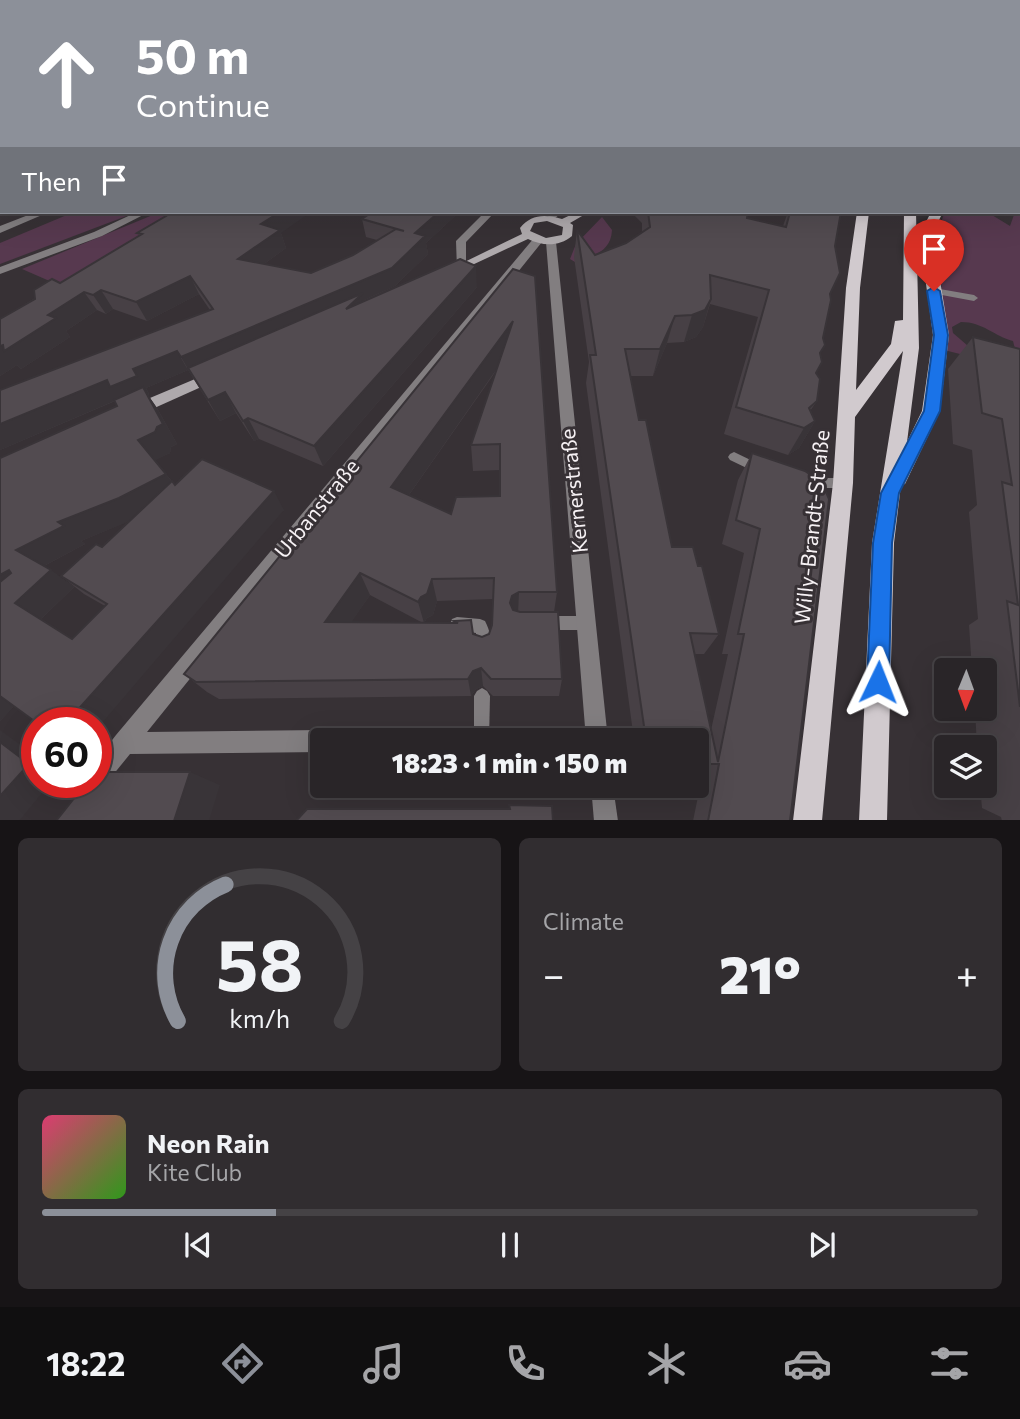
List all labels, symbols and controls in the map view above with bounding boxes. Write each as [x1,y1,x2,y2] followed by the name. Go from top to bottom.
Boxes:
[136,24,249,84] text: 50 m
[21,28,112,119] icon: ahead
[136,84,270,124] text: Continue
[95,161,133,199] icon: arrive
[21,165,81,196] text: Then
[904,219,964,291] pin
[915,230,953,268] icon: arrive
[554,428,592,554] street label: Kernerstraße
[788,429,834,625] street label: Willy-Brandt-Straße
[268,453,364,563] street label: Urbanstraße
[841,645,915,719] position arrow
[934,658,998,721] north arrow
[934,658,997,798] map controls
[21,707,112,798] speed limit sign: 60
[934,735,997,798] button: layers
[392,747,627,778] text: 18:23 · 1 min · 150 m
[543,907,624,935] text: Climate
[216,917,303,1006] text: 58
[719,941,801,1005] text: 21°
[543,950,565,997] text: −
[956,950,978,997] text: +
[229,1002,290,1032] text: km/h
[147,1127,270,1158] text: Neon Rain
[147,1158,242,1186] text: Kite Club
[179,1226,217,1264] icon: previous
[491,1226,529,1264] icon: pause
[803,1226,841,1264] icon: next
[218,1339,267,1388] icon: directions
[359,1339,408,1388] icon: music
[501,1339,550,1388] icon: phone
[642,1339,691,1388] icon: climate
[783,1339,832,1388] icon: car
[925,1339,974,1388] icon: filters
[46,1343,125,1383] text: 18:22

